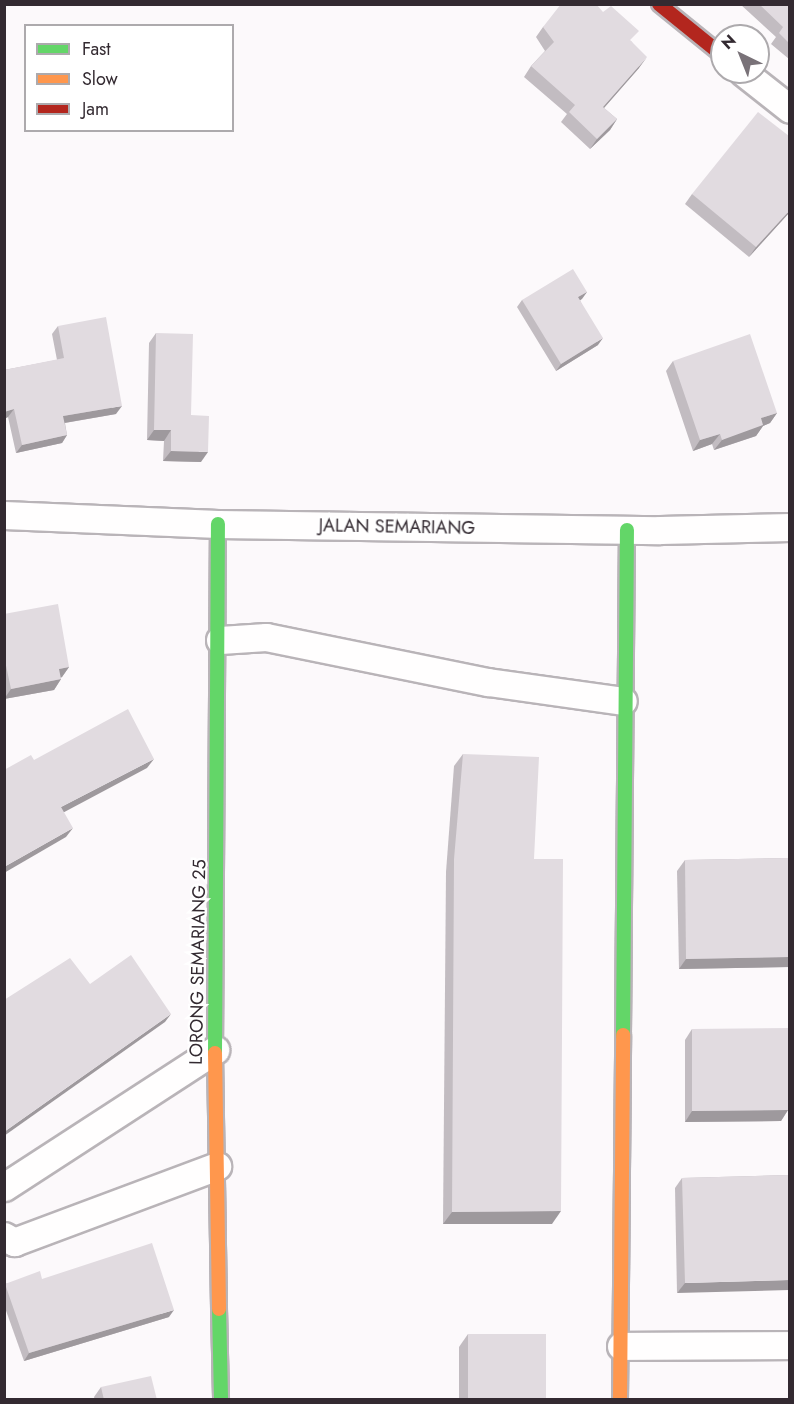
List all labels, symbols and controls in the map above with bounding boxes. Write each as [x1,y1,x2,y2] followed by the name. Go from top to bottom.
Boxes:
[24,24,234,132] legend
[710,24,770,84] north arrow
[716,29,741,55] text: N
[82,36,111,62] text: Fast
[82,66,118,92] text: Slow
[82,96,109,122] text: Jam
[319,515,475,539] street label: JALAN SEMARIANG
[185,859,211,1065] street label: LORONG SEMARIANG 25

